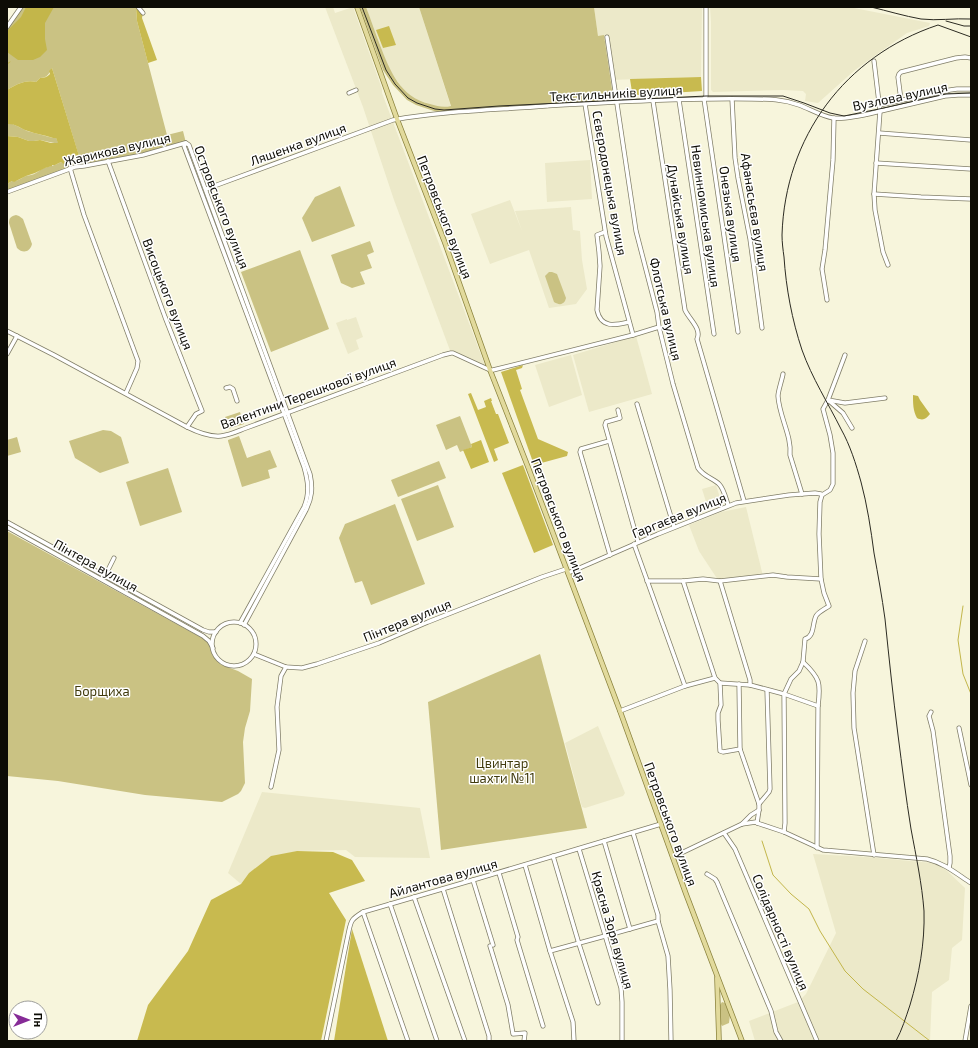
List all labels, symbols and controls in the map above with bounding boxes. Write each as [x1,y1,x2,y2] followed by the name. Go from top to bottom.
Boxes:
[851,78,949,114] street label: Вузлова вулиця
[549,82,683,104] street label: Текстильників вулиця
[589,109,631,257] street label: Сєвєродонецька вулиця
[248,119,348,169] street label: Ляшенка вулиця
[62,129,172,169] street label: Жарикова вулиця
[191,143,253,271] street label: Островського вулиця
[688,144,724,288] street label: Невинномиська вулиця
[738,152,772,272] street label: Афанасьєва вулиця
[414,153,476,281] street label: Петровського вулиця
[664,163,698,275] street label: Дунайська вулиця
[716,165,746,263] street label: Онезька вулиця
[139,236,197,352] street label: Висоцького вулиця
[646,256,686,362] street label: Флотська вулиця
[218,354,398,432] street label: Валентини Терешкової вулиця
[528,456,590,584] street label: Петровського вулиця
[629,489,729,541] street label: Гаргаєва вулиця
[51,535,141,595] street label: Пінтера вулиця
[361,595,453,645] street label: Пінтера вулиця
[74,683,130,699] park label: Борщиха
[469,755,535,786] park label: Цвинтар шахти №11
[641,760,701,888] street label: Петровського вулиця
[387,855,499,901] street label: Айлантова вулиця
[588,869,638,991] street label: Красна Зоря вулиця
[749,871,813,993] street label: Солідарності вулиця
[8,1000,48,1040] north arrow
[32,1013,45,1027] text: Пн

